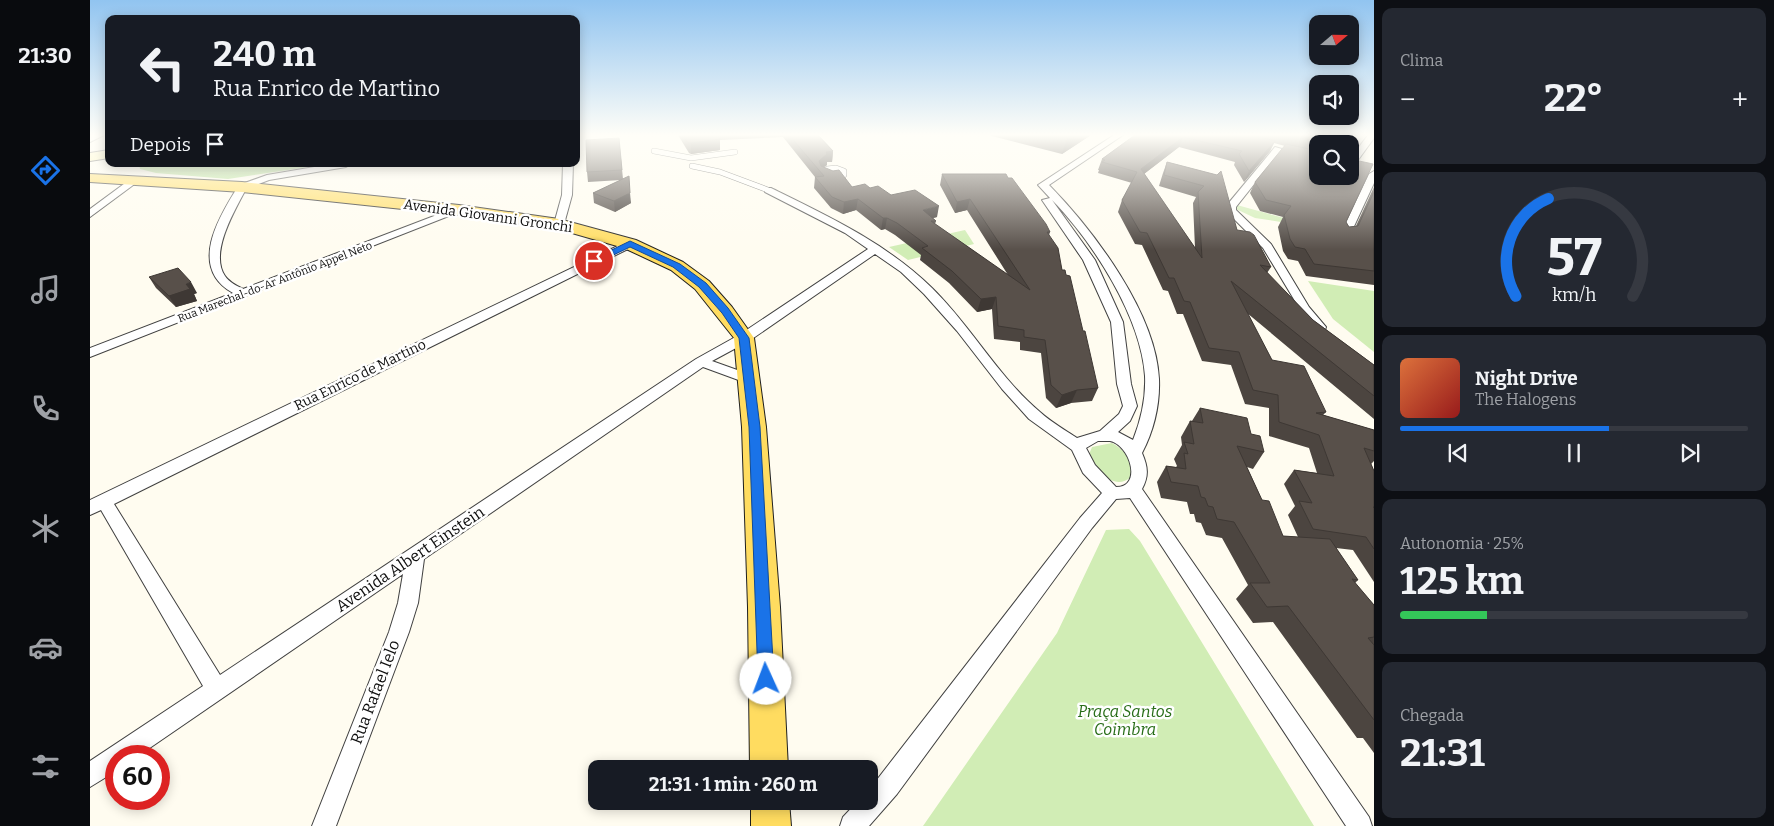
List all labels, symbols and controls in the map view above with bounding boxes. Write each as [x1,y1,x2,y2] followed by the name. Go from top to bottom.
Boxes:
[1309,15,1359,65] north arrow
[1309,15,1359,185] map controls
[213,33,316,75] text: 240 m
[130,35,195,100] icon: left
[18,42,72,69] text: 21:30
[1400,51,1443,70] text: Clima
[213,75,440,102] text: Rua Enrico de Martino
[1309,75,1359,125] button: sound
[1544,75,1603,121] text: 22°
[1400,83,1415,116] text: −
[1732,83,1748,116] text: +
[201,130,229,158] icon: arrive
[130,133,191,156] text: Depois
[1309,135,1359,185] button: search
[28,153,63,188] icon: directions
[403,196,573,236] street label: Avenida Giovanni Gronchi
[1546,226,1602,289] text: 57
[176,239,374,325] street label: Rua Marechal-do-Ar Antônio Appel Neto
[573,240,615,282] pin
[580,247,608,275] icon: arrive
[28,272,63,307] icon: music
[1552,284,1596,306] text: km/h
[291,336,429,414] street label: Rua Enrico de Martino
[1475,367,1578,390] text: Night Drive
[1475,390,1576,409] text: The Halogens
[28,391,63,426] icon: phone
[1444,439,1472,467] icon: previous
[1560,439,1588,467] icon: pause
[1676,439,1704,467] icon: next
[332,502,488,616] street label: Avenida Albert Einstein
[28,511,63,546] icon: climate
[1400,534,1524,553] text: Autonomia · 25%
[1400,558,1524,604] text: 125 km
[28,630,63,665] icon: car
[346,637,404,747] street label: Rua Rafael Ielo
[739,652,791,704] position arrow
[1078,702,1173,739] park label: Praça Santos Coimbra
[1400,706,1464,725] text: Chegada
[1400,730,1485,776] text: 21:31
[105,745,170,810] speed limit sign: 60
[28,749,63,784] icon: filters
[649,773,817,796] text: 21:31 · 1 min · 260 m

